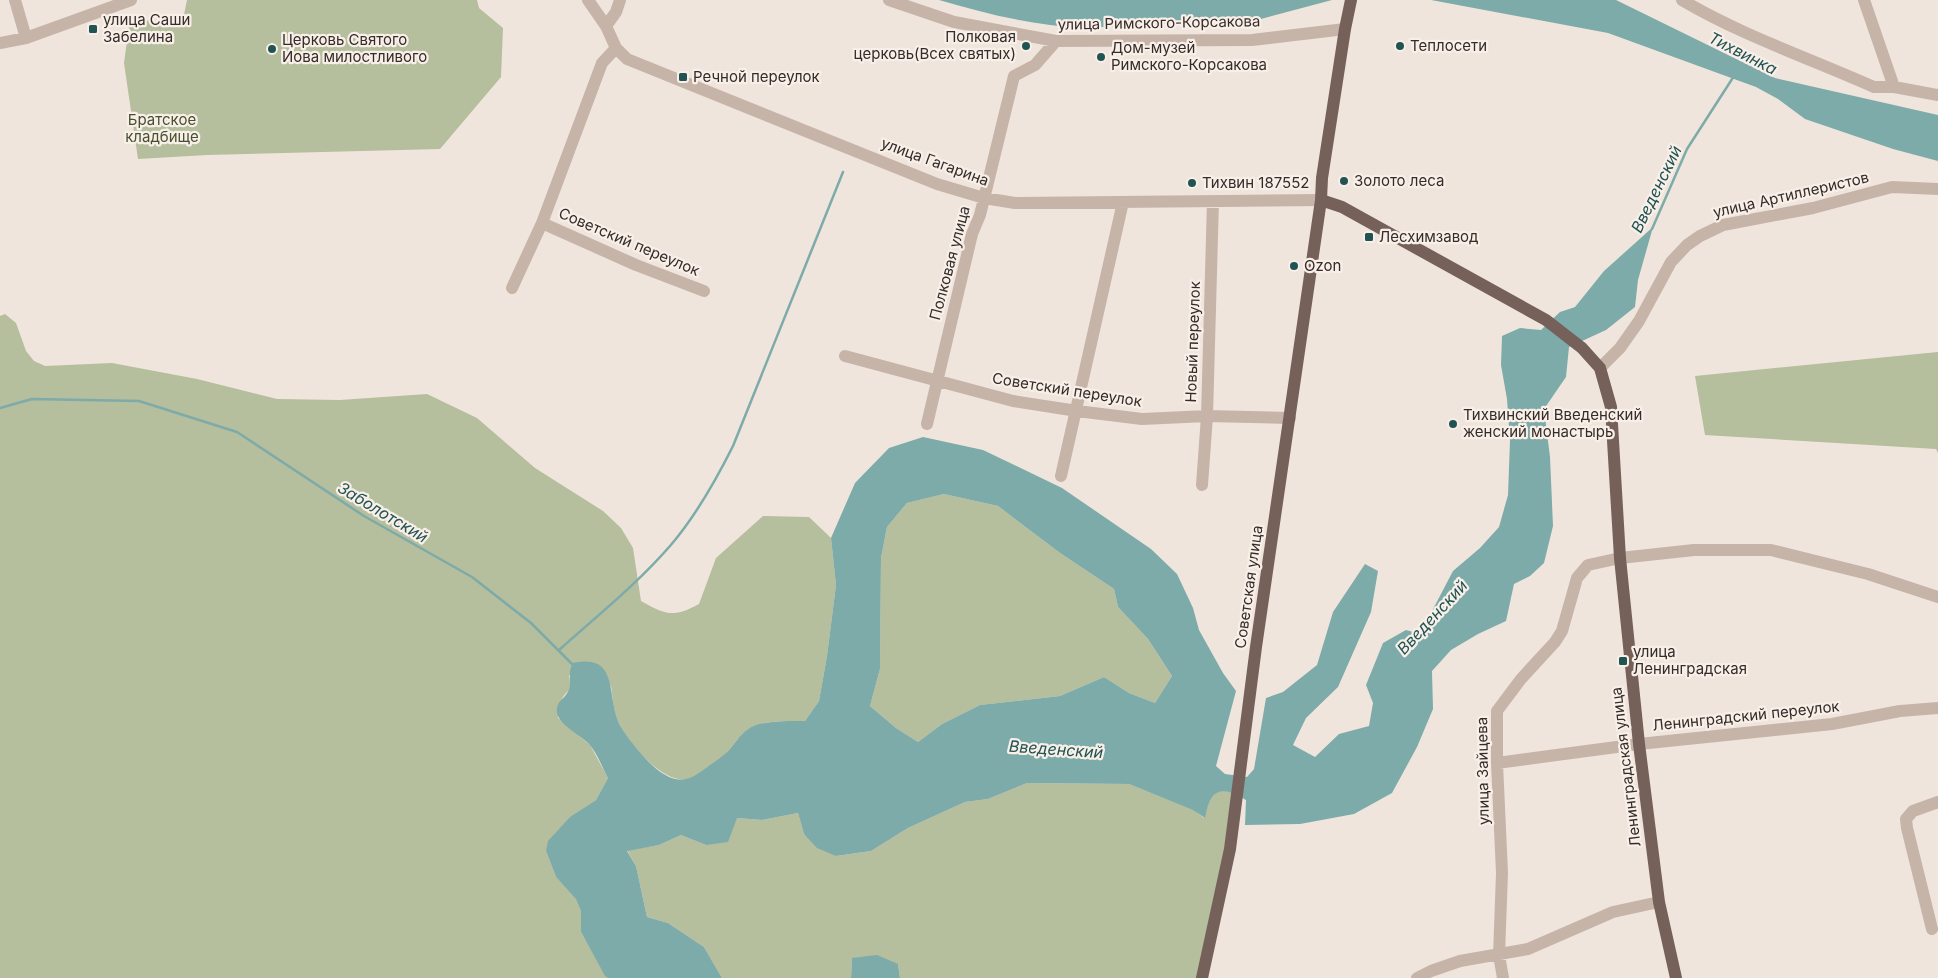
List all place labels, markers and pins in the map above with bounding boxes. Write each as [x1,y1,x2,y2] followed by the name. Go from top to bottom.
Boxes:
[103,10,190,46] place label: улица Саши Забелина
[87,23,99,35] marker: улица Саши Забелина
[854,27,1016,63] place label: Полковая церковь(Всех святых)
[282,30,427,66] place label: Церковь Святого Иова милостливого
[1410,36,1487,55] place label: Теплосети
[1111,38,1267,74] place label: Дом-музей Римского-Корсакова
[1020,40,1032,52] marker: Полковая церковь(Всех святых)
[1394,40,1406,52] marker: Теплосети
[266,43,278,55] marker: Церковь Святого Иова милостливого
[1095,51,1107,63] marker: Дом-музей Римского-Корсакова
[693,67,820,86] place label: Речной переулок
[677,71,689,83] marker: Речной переулок
[1354,171,1444,190] place label: Золото леса
[1202,173,1309,192] place label: Тихвин 187552
[1338,175,1350,187] marker: Золото леса
[1186,177,1198,189] marker: Тихвин 187552
[1379,227,1479,246] place label: Лесхимзавод
[1363,231,1375,243] marker: Лесхимзавод
[1304,256,1341,275] place label: Ozon
[1288,260,1300,272] marker: Ozon
[1463,405,1642,441] place label: Тихвинский Введенский женский монастырь
[1447,418,1459,430] marker: Тихвинский Введенский женский монастырь
[1633,642,1747,678] place label: улица Ленинградская
[1617,655,1629,667] marker: улица Ленинградская

